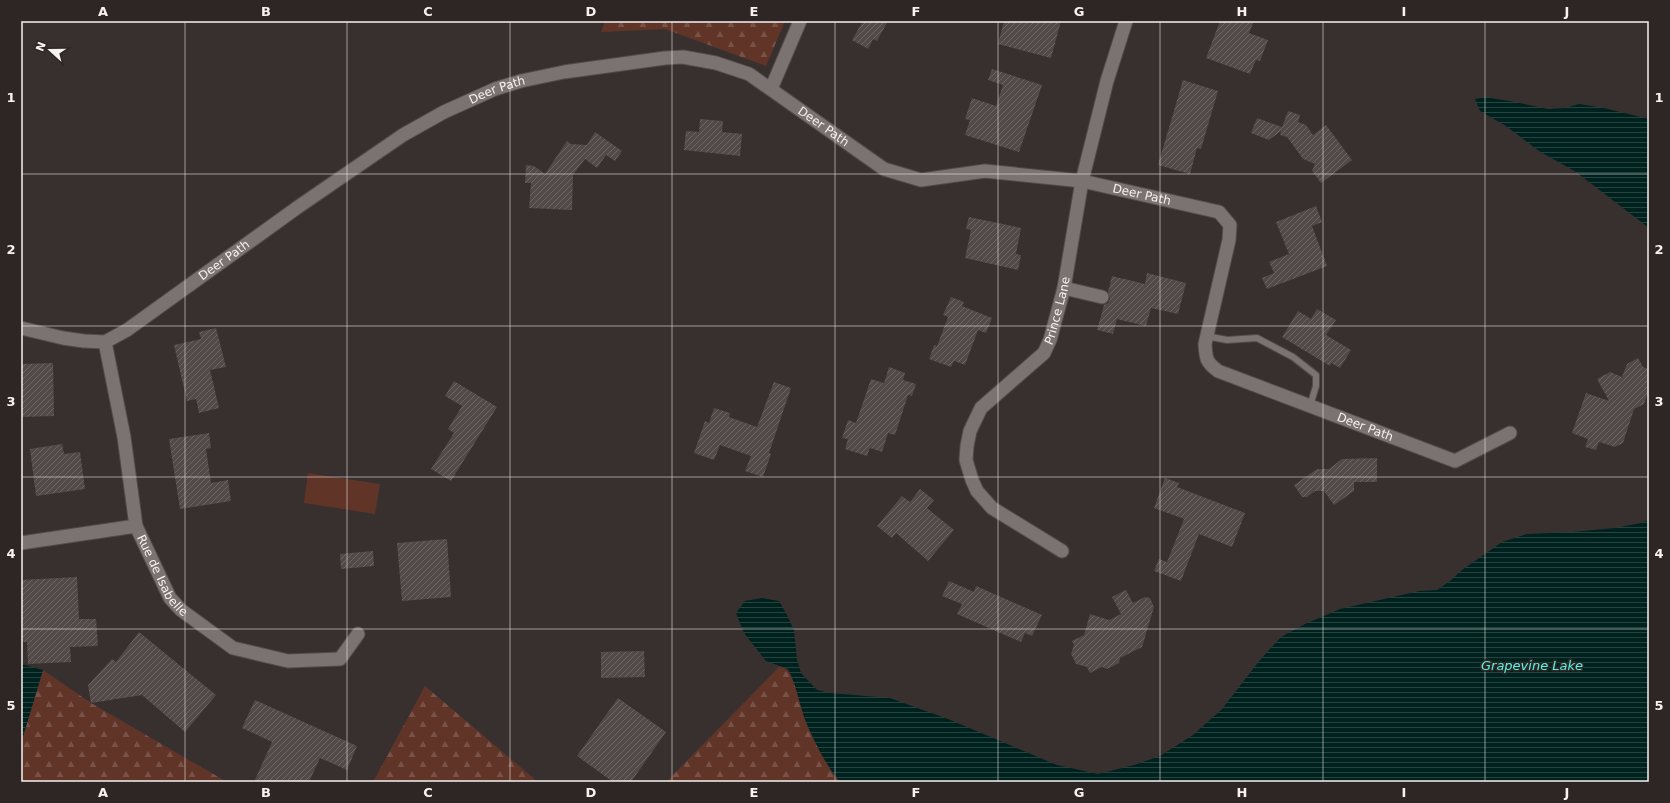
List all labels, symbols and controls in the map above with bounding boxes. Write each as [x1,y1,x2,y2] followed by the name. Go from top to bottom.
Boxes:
[98,4,108,19] text: A
[261,4,271,19] text: B
[423,4,433,19] text: C
[586,4,597,19] text: D
[750,4,758,19] text: E
[912,4,920,19] text: F
[1074,4,1084,19] text: G
[1237,4,1247,19] text: H
[1402,4,1406,19] text: I
[1564,4,1569,19] text: J
[30,30,70,70] north arrow
[33,40,49,53] text: N
[467,73,526,107] street label: Deer Path
[6,90,16,105] text: 1
[1654,90,1664,105] text: 1
[795,104,852,149] street label: Deer Path
[1111,181,1172,208] street label: Deer Path
[196,237,252,283] street label: Deer Path
[6,242,16,257] text: 2
[1654,242,1664,257] text: 2
[1042,276,1073,347] street label: Prince Lane
[6,394,16,409] text: 3
[1654,394,1664,409] text: 3
[1335,410,1395,444] street label: Deer Path
[134,532,190,619] street label: Rue de Isabelle
[6,546,16,561] text: 4
[1654,546,1664,561] text: 4
[1481,658,1583,673] water label: Grapevine Lake
[6,698,16,713] text: 5
[1654,698,1664,713] text: 5
[98,785,108,800] text: A
[261,785,271,800] text: B
[423,785,433,800] text: C
[586,785,597,800] text: D
[750,785,758,800] text: E
[912,785,920,800] text: F
[1074,785,1084,800] text: G
[1237,785,1247,800] text: H
[1402,785,1406,800] text: I
[1564,785,1569,800] text: J

